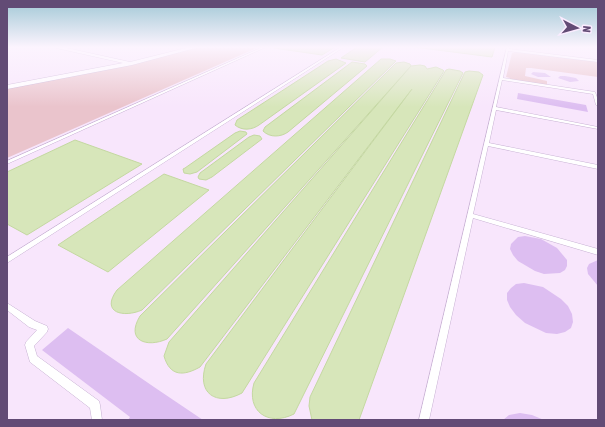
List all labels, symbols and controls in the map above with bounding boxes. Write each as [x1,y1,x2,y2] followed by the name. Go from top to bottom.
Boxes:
[557,8,597,48] north arrow
[581,25,593,33] text: N

